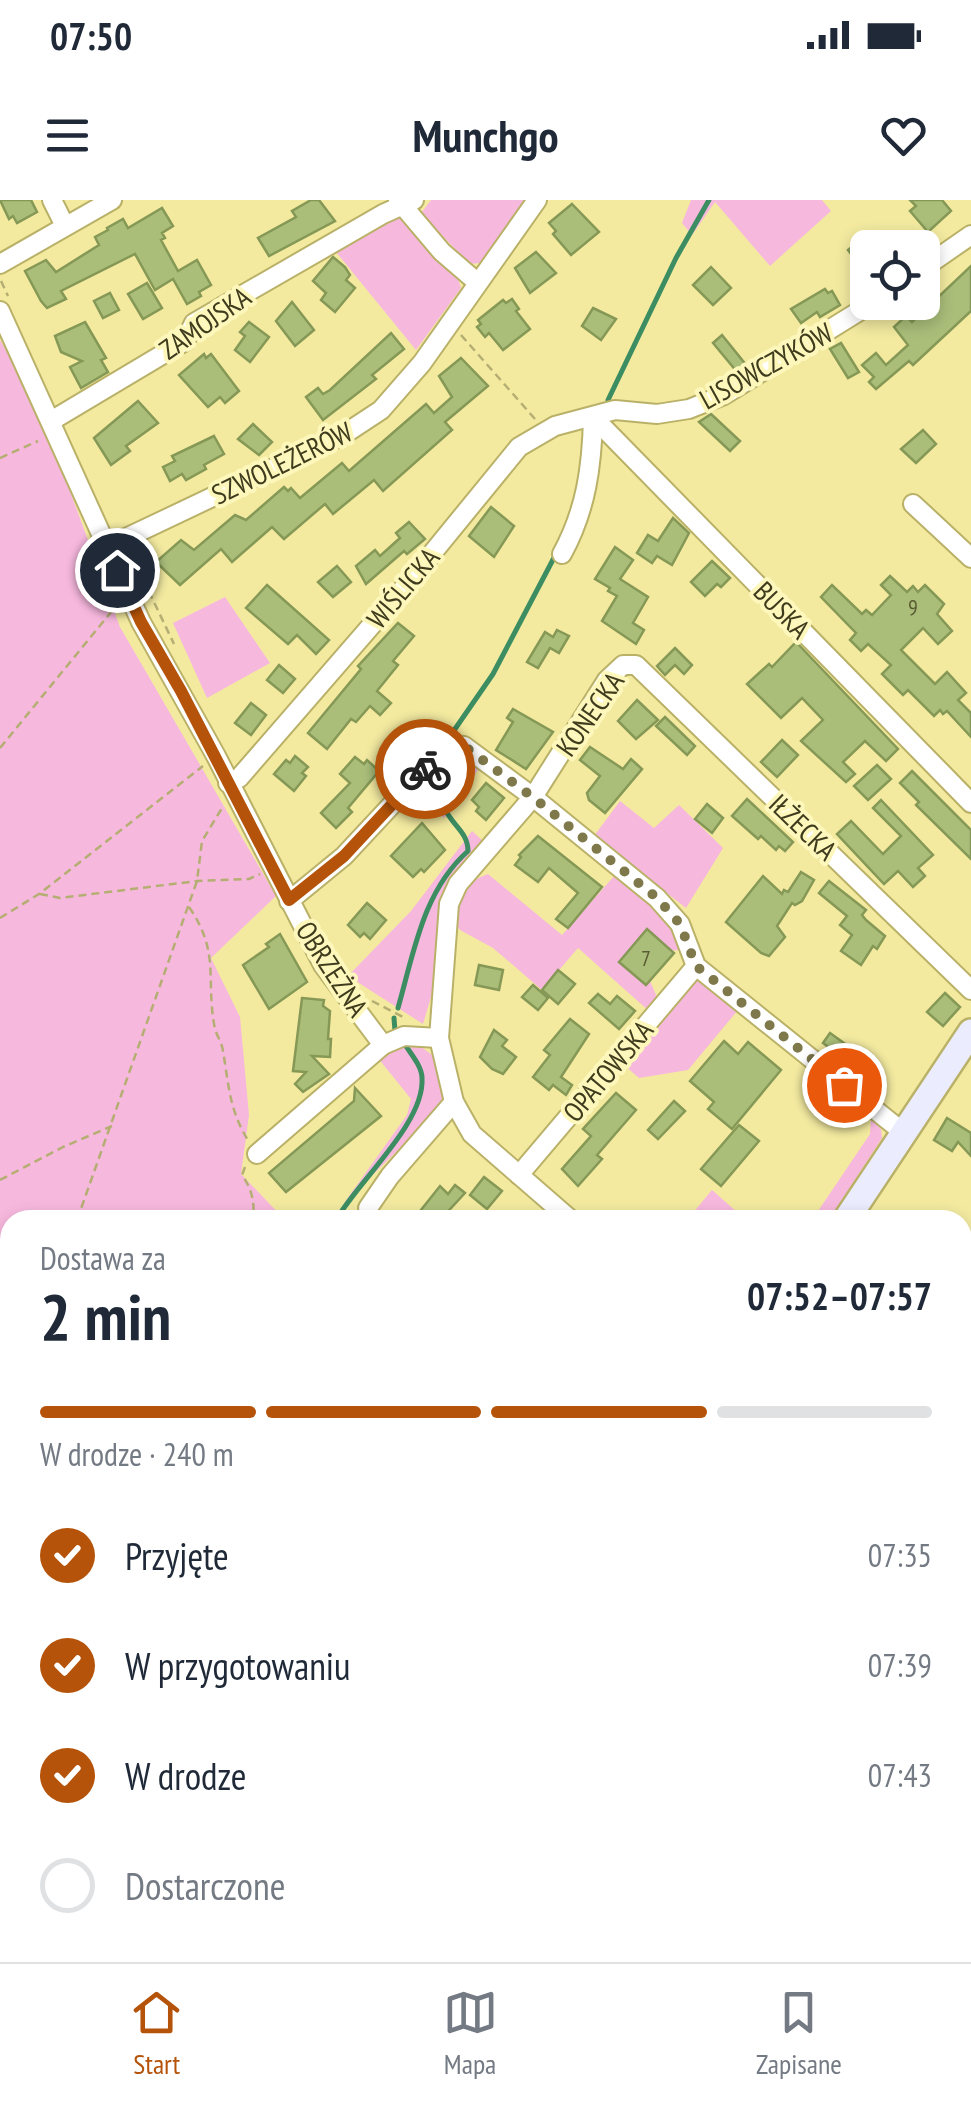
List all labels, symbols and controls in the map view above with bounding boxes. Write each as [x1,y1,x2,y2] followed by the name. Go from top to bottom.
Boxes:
[50,11,132,60] text: 07:50
[412,106,559,164] text: Munchgo
[40,108,95,163] icon: menu
[876,108,931,163] icon: heart
[850,230,940,320] map controls
[850,230,940,320] button: locate
[152,277,258,367] street label: ZAMOJSKA
[693,314,839,417] street label: LISOWCZYKÓW
[205,413,358,513] street label: SZWOLEŻERÓW
[75,528,160,613] pin
[358,539,448,636] street label: WIŚLICKA
[90,543,145,598] icon: home
[746,573,819,647] street label: BUSKA
[908,593,918,621] house number: 9
[547,664,632,763] street label: KONECKA
[375,719,475,819] courier
[398,742,453,797] icon: bike
[762,785,846,868] street label: IŁŻECKA
[288,914,377,1024] street label: OBRZEŻNA
[641,944,651,972] house number: 7
[554,1012,661,1129] street label: OPATOWSKA
[802,1043,887,1128] pin
[817,1058,872,1113] icon: bag
[40,1237,166,1279] text: Dostawa za
[747,1271,932,1320] text: 07:52–07:57
[40,1274,171,1358] text: 2 min
[40,1433,234,1475] text: W drodze · 240 m
[40,1528,95,1583] icon: check
[125,1531,229,1580] text: Przyjęte
[868,1534,932,1576] text: 07:35
[40,1638,95,1693] icon: check
[125,1641,351,1690] text: W przygotowaniu
[868,1644,932,1686] text: 07:39
[40,1748,95,1803] icon: check
[125,1751,247,1800] text: W drodze
[868,1754,932,1796] text: 07:43
[125,1861,285,1910] text: Dostarczone
[129,1985,184,2082] tab: Start
[443,1985,498,2082] tab: Mapa
[756,1985,842,2082] tab: Zapisane

